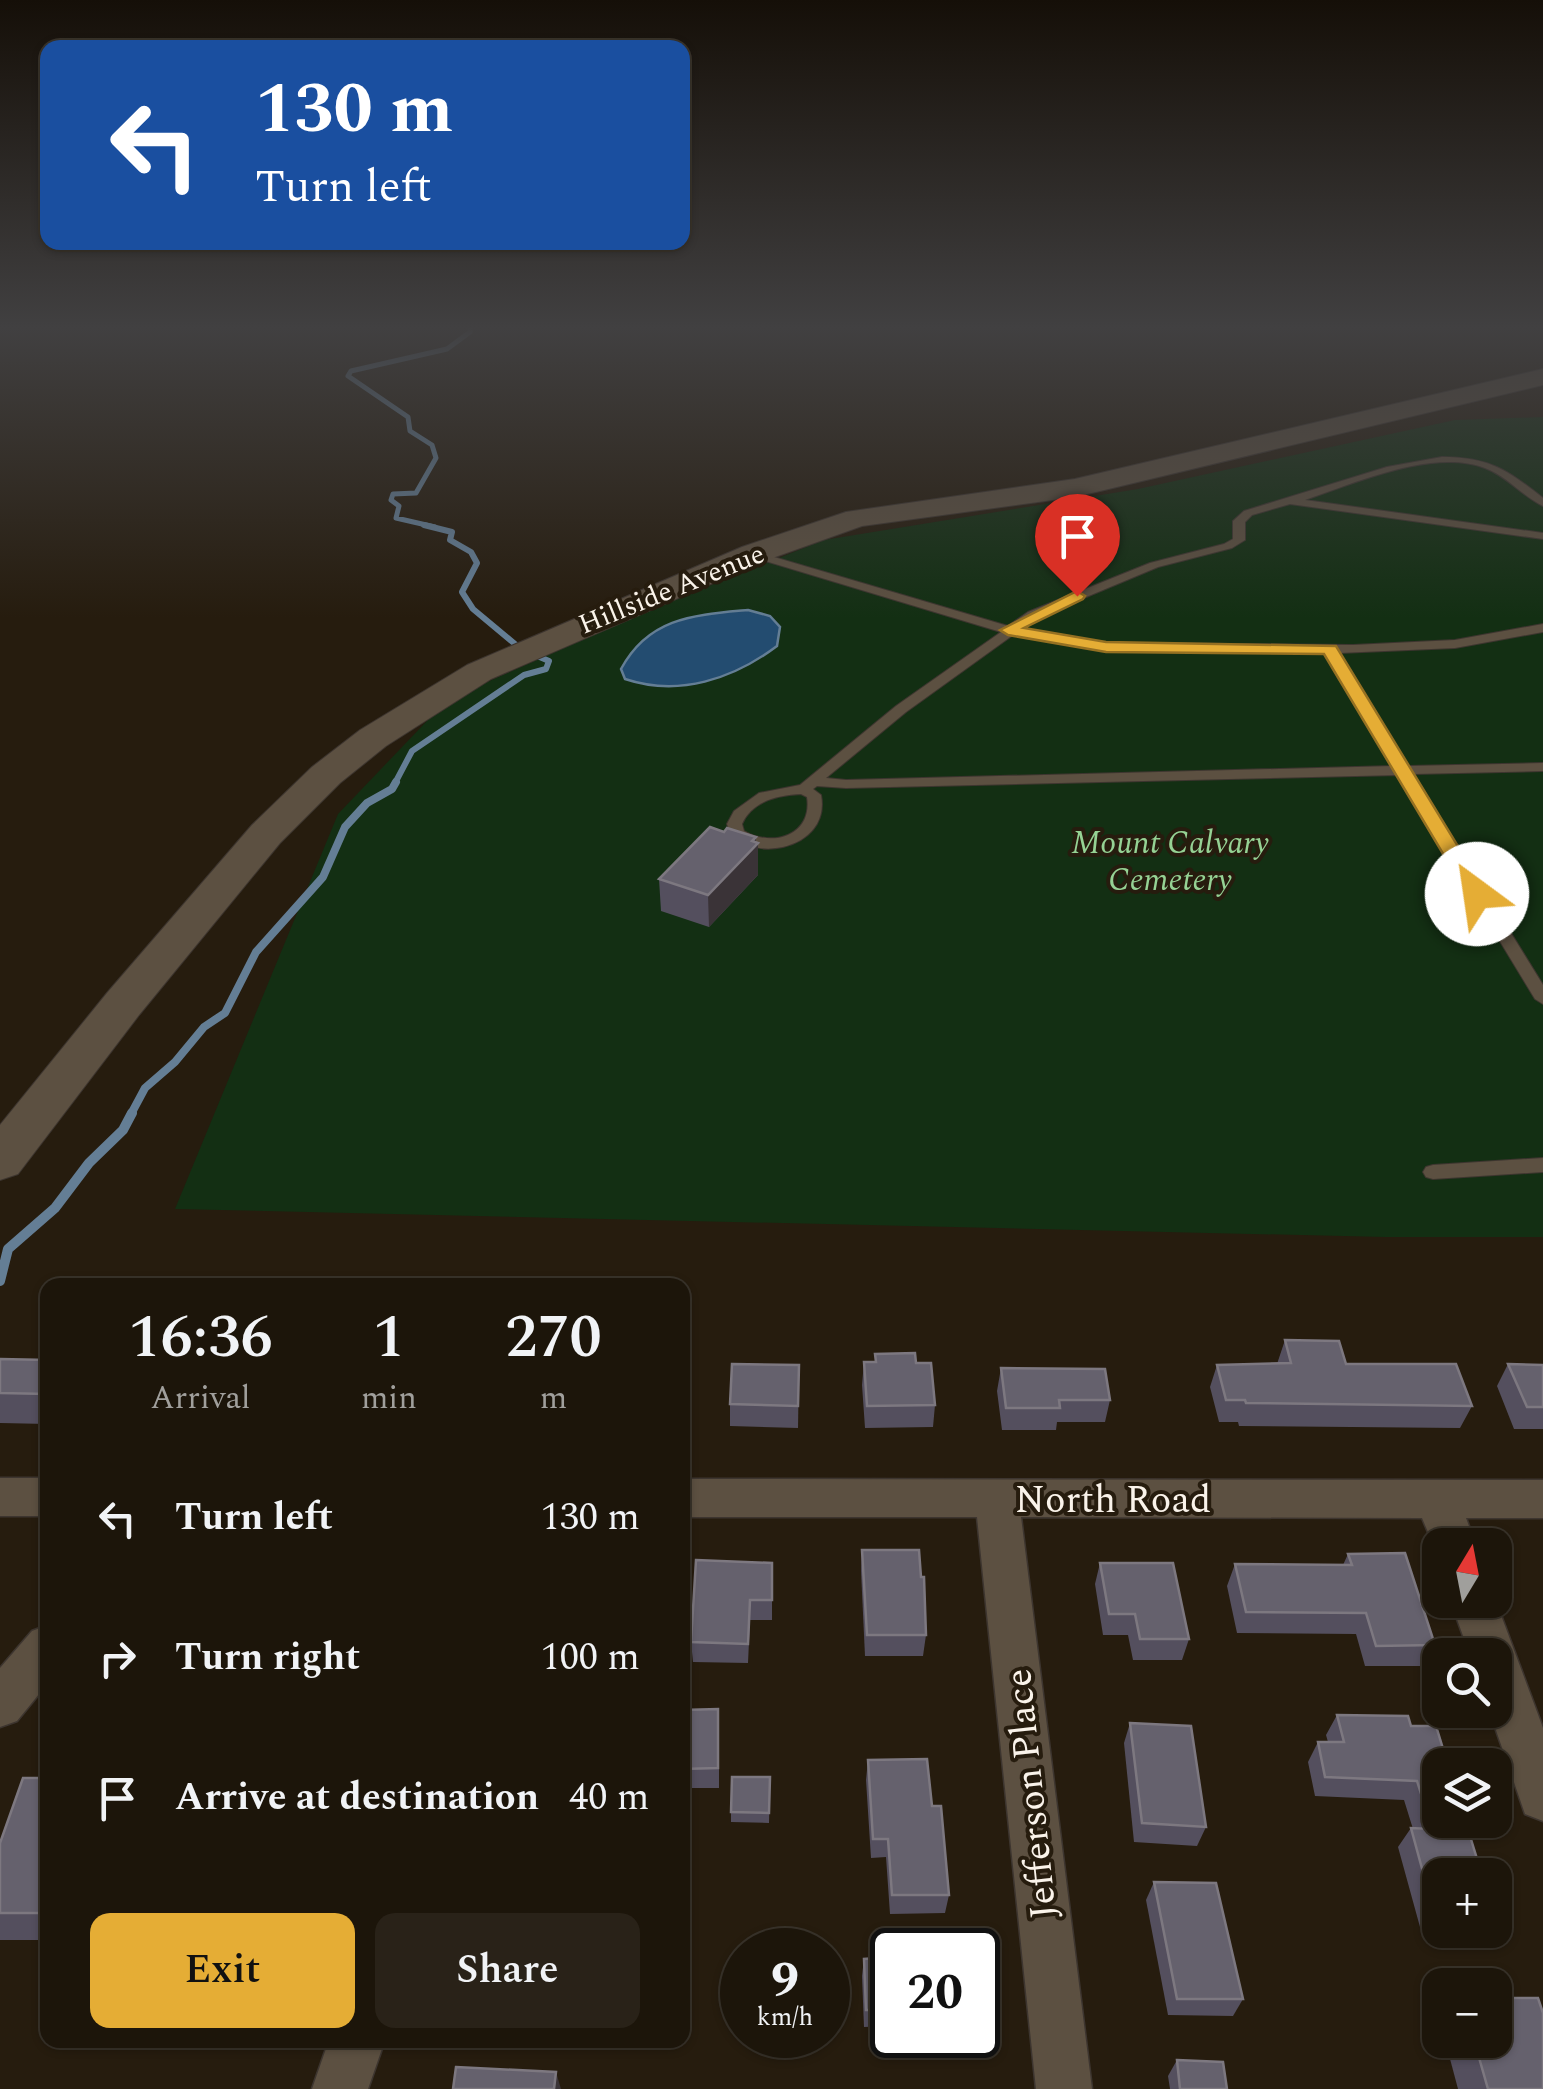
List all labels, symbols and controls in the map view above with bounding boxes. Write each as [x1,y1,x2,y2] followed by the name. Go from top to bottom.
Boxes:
[255,57,453,163] text: 130 m
[90,80,220,210] icon: left
[255,153,432,222] text: Turn left
[1035,494,1120,597] pin
[1050,509,1105,564] icon: arrive
[572,532,771,646] street label: Hillside Avenue
[1071,819,1269,905] park label: Mount Calvary Cemetery
[1425,842,1529,946] position arrow
[128,1292,273,1384] text: 16:36
[373,1292,405,1384] text: 1
[505,1292,602,1384] text: 270
[151,1374,250,1423] text: Arrival
[361,1374,417,1423] text: min
[540,1374,567,1423] text: m
[1015,1472,1211,1530] street label: North Road
[175,1489,333,1547] text: Turn left
[541,1489,640,1547] text: 130 m
[90,1491,145,1546] icon: left
[1422,1528,1512,1618] north arrow
[1422,1528,1512,2058] map controls
[175,1629,360,1687] text: Turn right
[541,1629,640,1687] text: 100 m
[90,1631,145,1686] icon: right
[1422,1638,1512,1728] button: search
[990,1666,1074,1922] street label: Jefferson Place
[1422,1748,1512,1838] button: layers
[175,1769,539,1827] text: Arrive at destination
[569,1769,649,1827] text: 40 m
[90,1771,145,1826] icon: arrive
[1422,1858,1512,1948] button: +
[90,1913,355,2028] button: Exit
[375,1913,640,2028] button: Share
[870,1928,1000,2058] speed limit sign: 20
[771,1943,799,2019] text: 9
[1422,1968,1512,2058] button: −
[757,1999,813,2037] text: km/h

